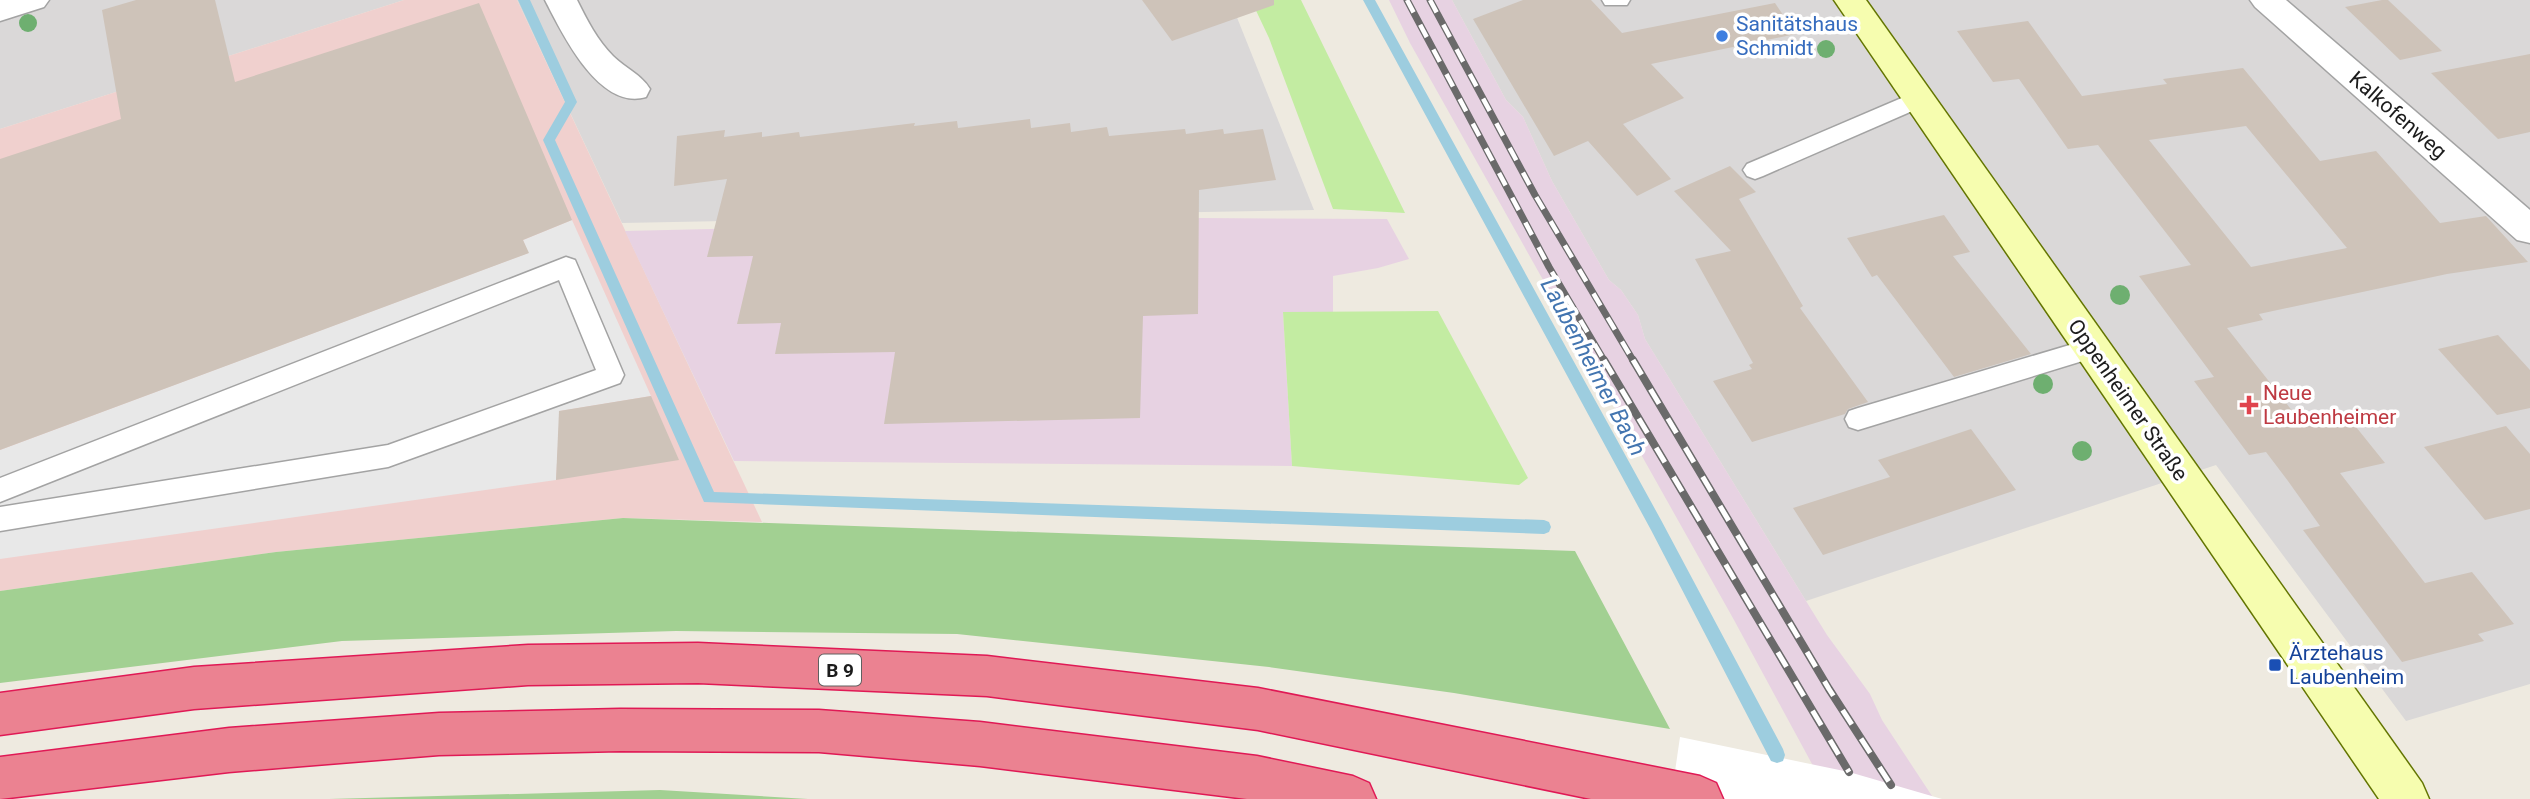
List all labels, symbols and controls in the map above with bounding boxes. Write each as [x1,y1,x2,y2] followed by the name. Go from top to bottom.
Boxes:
[1736,12,1858,60] place label: Sanitätshaus Schmidt
[1714,28,1730,44] marker: Sanitätshaus Schmidt
[2345,66,2451,164] street label: Kalkofenweg
[1535,274,1651,460] water label: Laubenheimer Bach
[2063,315,2193,485] street label: Oppenheimer Straße
[2263,381,2396,429] place label: Neue Laubenheimer
[2241,397,2257,413] marker: Neue Laubenheimer
[2289,641,2404,689] place label: Ärztehaus Laubenheim
[819,654,861,685] road number: B 9
[2267,657,2283,673] marker: Ärztehaus Laubenheim

